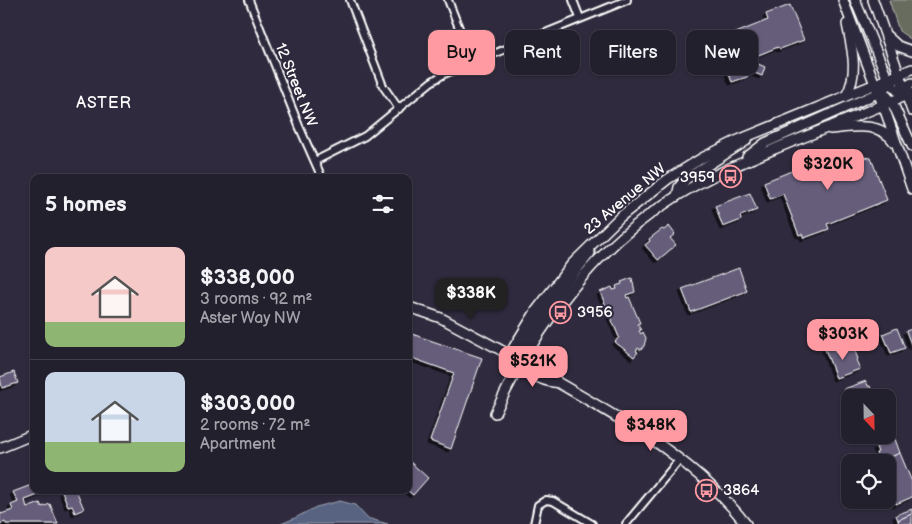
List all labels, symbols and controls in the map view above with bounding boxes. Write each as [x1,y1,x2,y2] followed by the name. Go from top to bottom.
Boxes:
[428,30,495,75] chip: Buy
[505,30,580,75] chip: Rent
[590,30,676,75] chip: Filters
[686,30,758,75] chip: New
[271,40,322,130] street label: 12 Street NW
[76,94,132,113] district label: ASTER
[793,148,863,191] pin: $320K
[803,155,853,174] text: $320K
[580,159,670,239] street label: 23 Avenue NW
[719,165,743,189] bus stop icon: 3959
[680,168,715,187] place label: 3959
[369,190,397,218] icon: filters
[45,192,127,217] text: 5 homes
[200,265,295,290] text: $338,000
[85,267,145,327] icon: home
[436,278,506,320] pin: $338K
[446,284,496,303] text: $338K
[200,290,313,309] text: 3 rooms · 92 m²
[549,300,573,324] bus stop icon: 3956
[577,303,613,322] place label: 3956
[200,309,300,328] text: Aster Way NW
[808,318,878,361] pin: $303K
[818,325,868,344] text: $303K
[498,346,568,388] pin: $521K
[510,352,556,371] text: $521K
[841,389,896,444] north arrow
[841,389,896,509] map controls
[200,391,295,416] text: $303,000
[85,392,145,452] icon: home
[616,410,686,452] pin: $348K
[200,416,310,435] text: 2 rooms · 72 m²
[626,416,676,435] text: $348K
[200,435,276,454] text: Apartment
[841,454,896,509] button: locate
[695,478,719,502] bus stop icon: 3864
[723,481,759,500] place label: 3864

